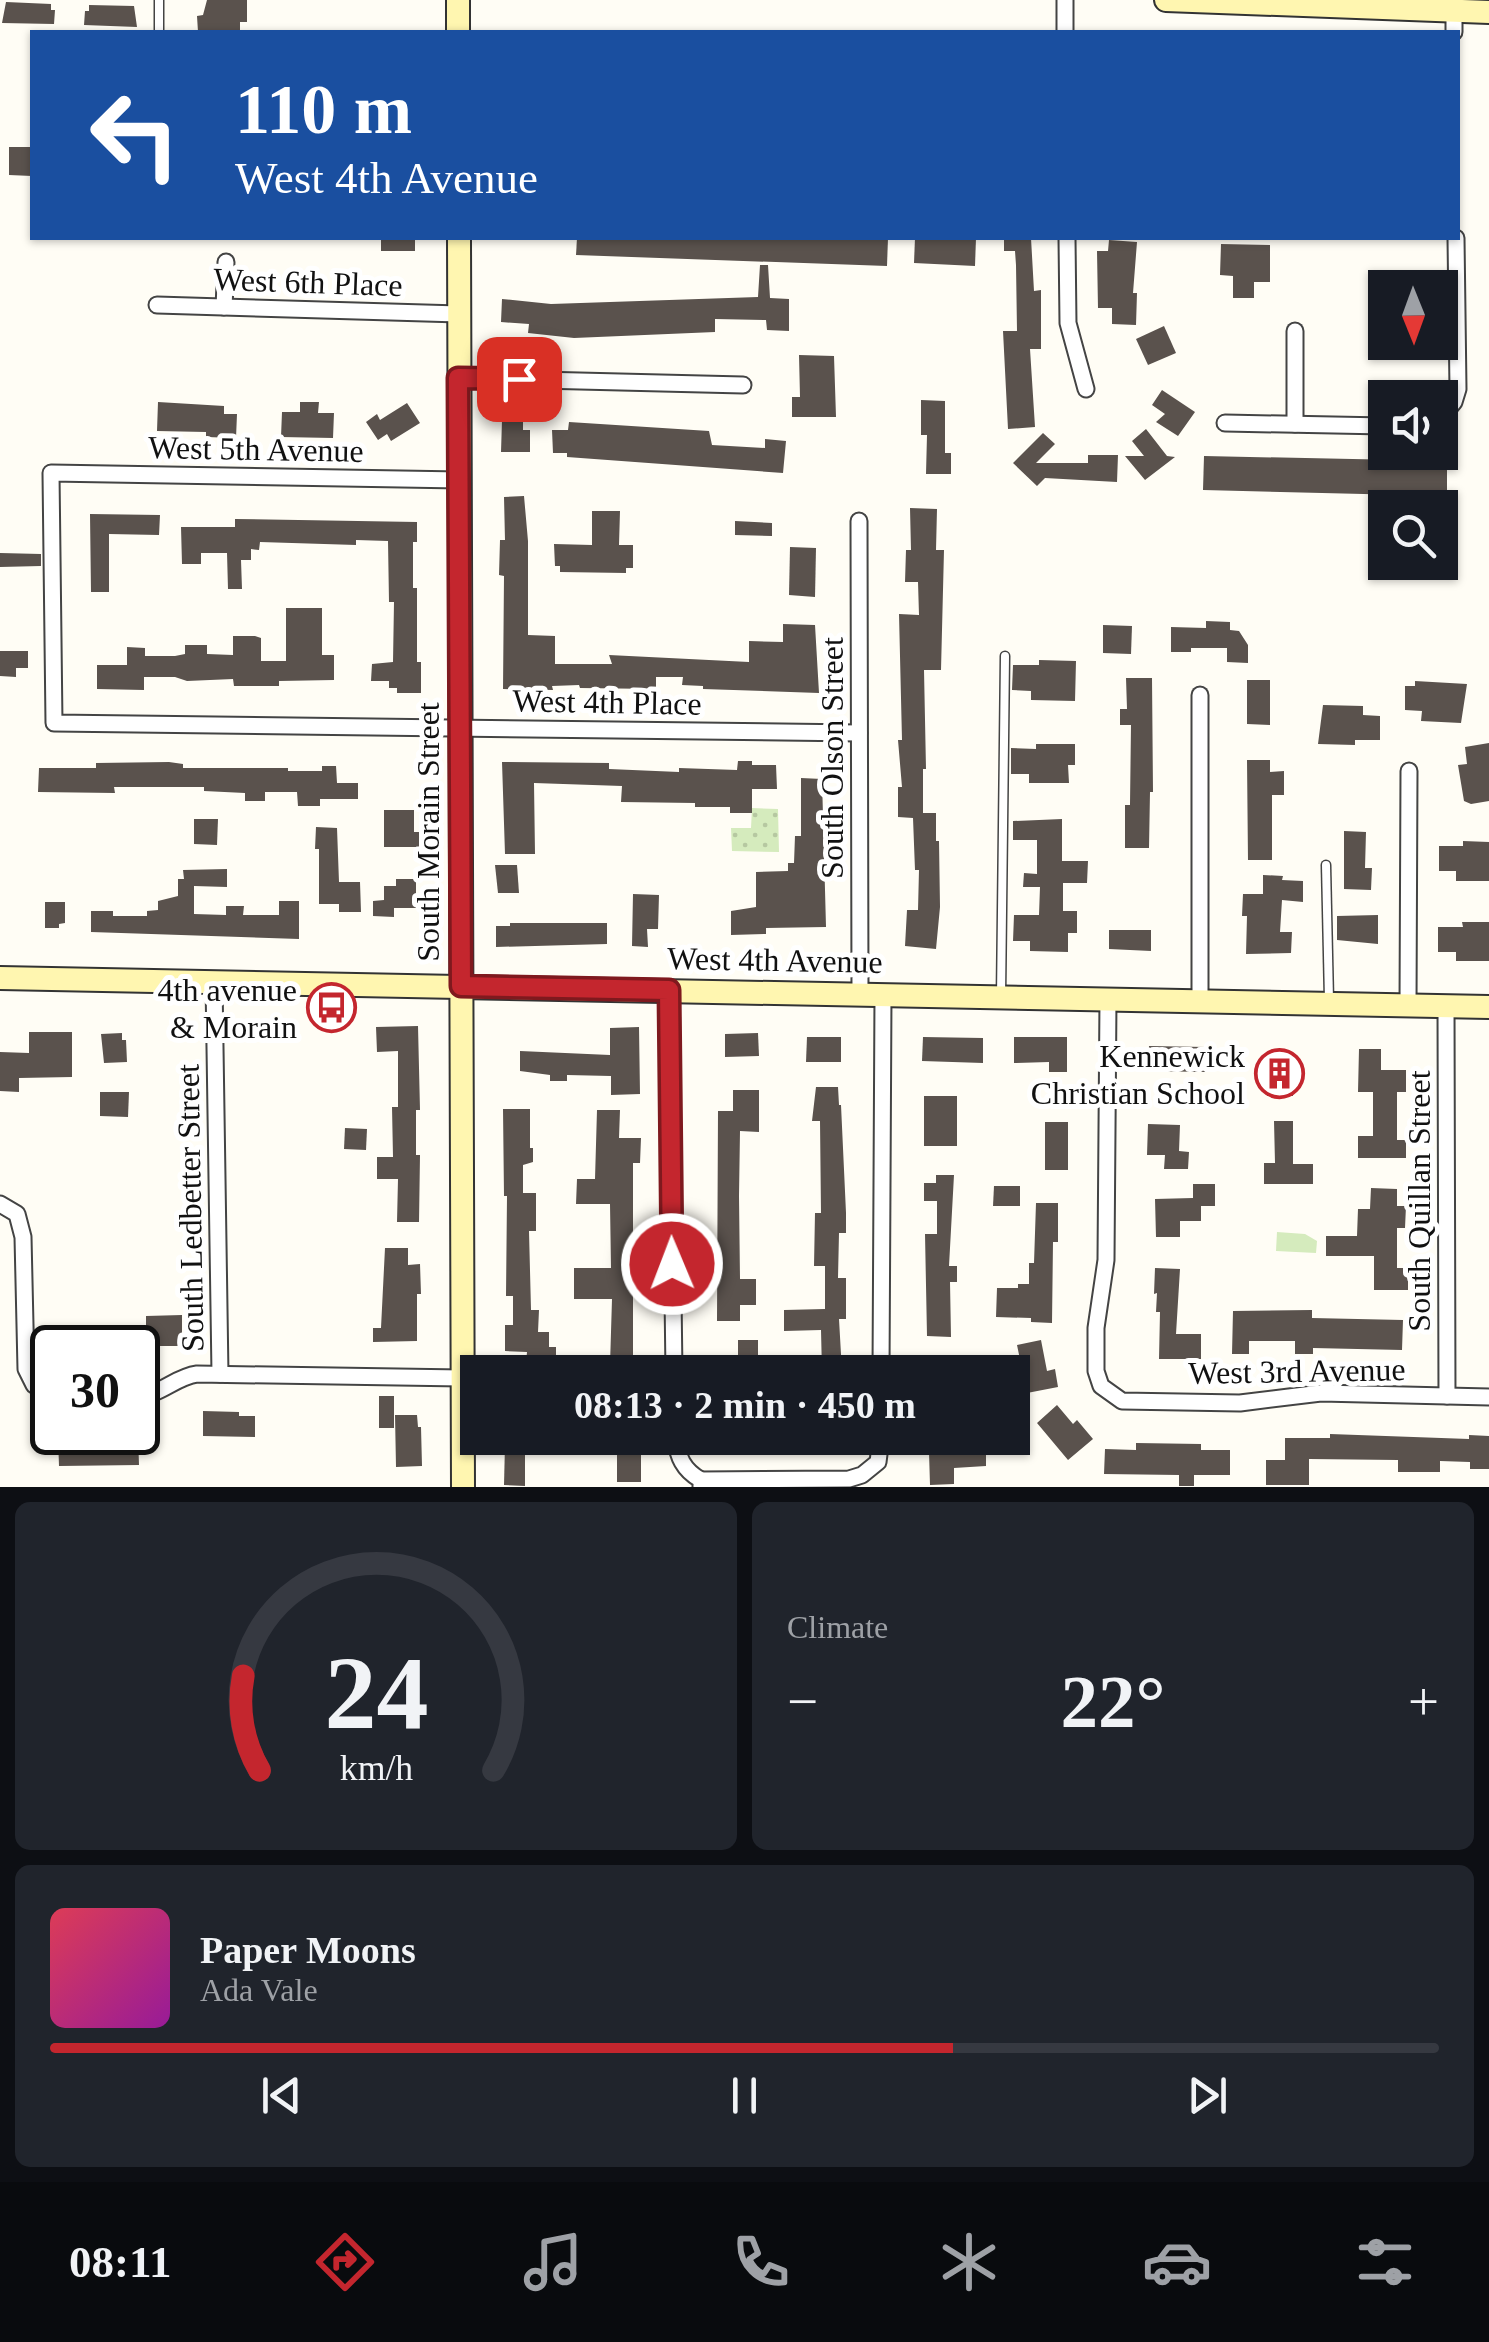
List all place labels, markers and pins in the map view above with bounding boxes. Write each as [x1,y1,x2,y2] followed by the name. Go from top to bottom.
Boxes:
[477,337,562,422] pin
[158,972,297,1045] place label: 4th avenue & Morain
[306,982,358,1034] bus stop icon: 4th avenue & Morain
[1031,1038,1245,1111] place label: Kennewick Christian School
[1254,1048,1306,1100] building icon: Kennewick Christian School

